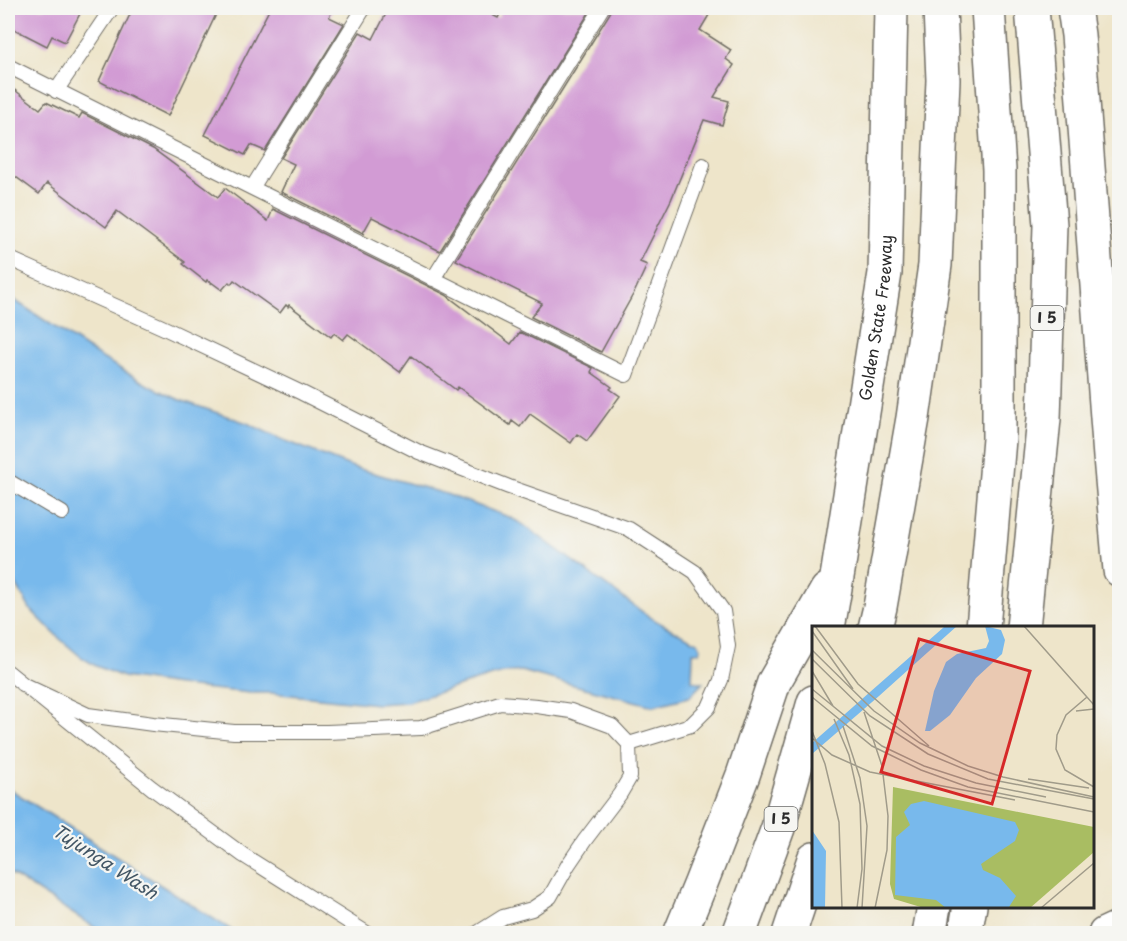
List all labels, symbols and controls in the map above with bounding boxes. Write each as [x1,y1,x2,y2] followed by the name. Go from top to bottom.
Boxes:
[852,235,897,402] street label: Golden State Freeway
[1030,306,1064,330] road number: I 5
[812,626,1094,908] inset map
[764,807,798,831] road number: I 5
[48,817,164,905] water label: Tujunga Wash

